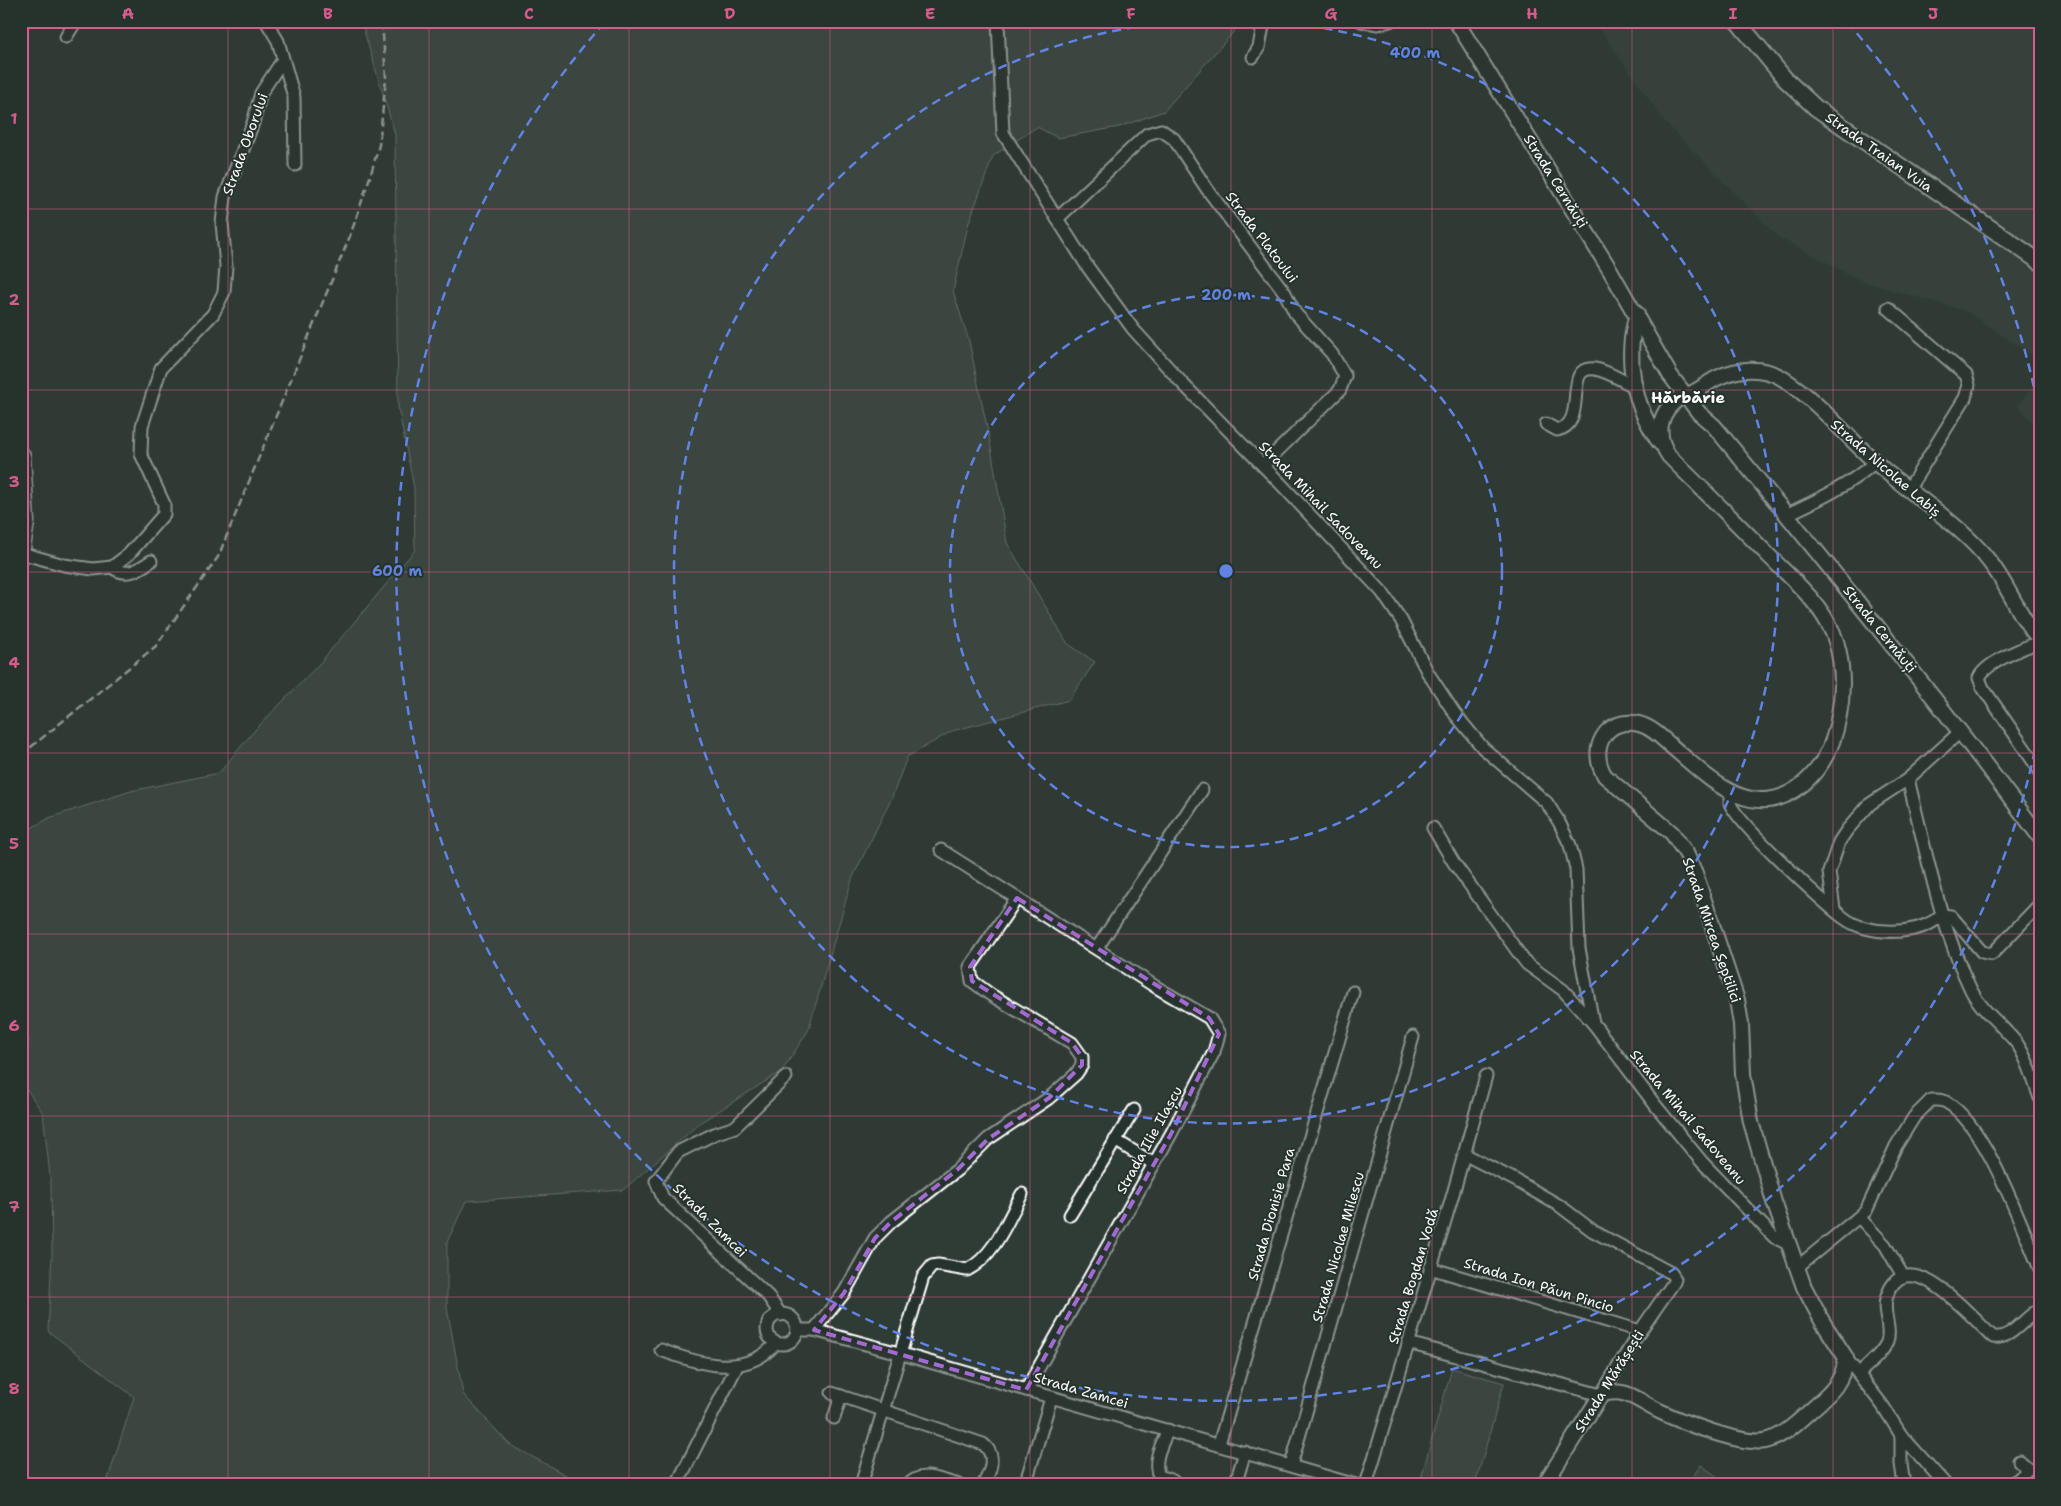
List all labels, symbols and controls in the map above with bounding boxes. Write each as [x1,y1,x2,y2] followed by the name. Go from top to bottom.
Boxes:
[122,3,134,24] text: A
[323,3,333,24] text: B
[524,3,534,24] text: C
[724,3,736,24] text: D
[925,3,935,24] text: E
[1126,3,1136,24] text: F
[1325,3,1338,24] text: G
[1526,3,1538,24] text: H
[1729,3,1738,24] text: I
[1928,3,1938,24] text: J
[1390,43,1440,63] text: 400 m
[218,90,272,198] street label: Strada Oborului
[10,108,18,129] text: 1
[1822,108,1936,196] street label: Strada Traian Vuia
[1519,131,1592,232] street label: Strada Cernăuți
[1222,188,1302,286] street label: Strada Platoului
[1201,285,1251,305] text: 200 m
[8,289,20,310] text: 2
[1651,387,1725,408] district label: Hărbărie
[1826,415,1945,522] street label: Strada Nicolae Labiș
[1255,437,1387,573] street label: Strada Mihail Sadoveanu
[8,471,20,492] text: 3
[372,561,422,581] text: 600 m
[1217,562,1235,580] centre of rings
[1838,582,1921,677] street label: Strada Cernăuți
[8,652,20,673] text: 4
[9,833,19,854] text: 5
[1678,855,1745,1005] street label: Strada Mircea Șeptilici
[8,1015,20,1036] text: 6
[1626,1046,1750,1188] street label: Strada Mihail Sadoveanu
[1112,1083,1187,1198] street label: Strada Ilie Ilașcu
[1243,1145,1299,1282] street label: Strada Dionisie Para
[1308,1170,1368,1324] street label: Strada Nicolae Milescu
[669,1179,751,1261] street label: Strada Zamcei
[8,1196,20,1217] text: 7
[1384,1206,1442,1346] street label: Strada Bogdan Vodă
[1462,1254,1616,1316] street label: Strada Ion Păun Pincio
[1570,1326,1649,1436] street label: Strada Mărășești
[1032,1368,1130,1412] street label: Strada Zamcei
[8,1378,20,1399] text: 8

